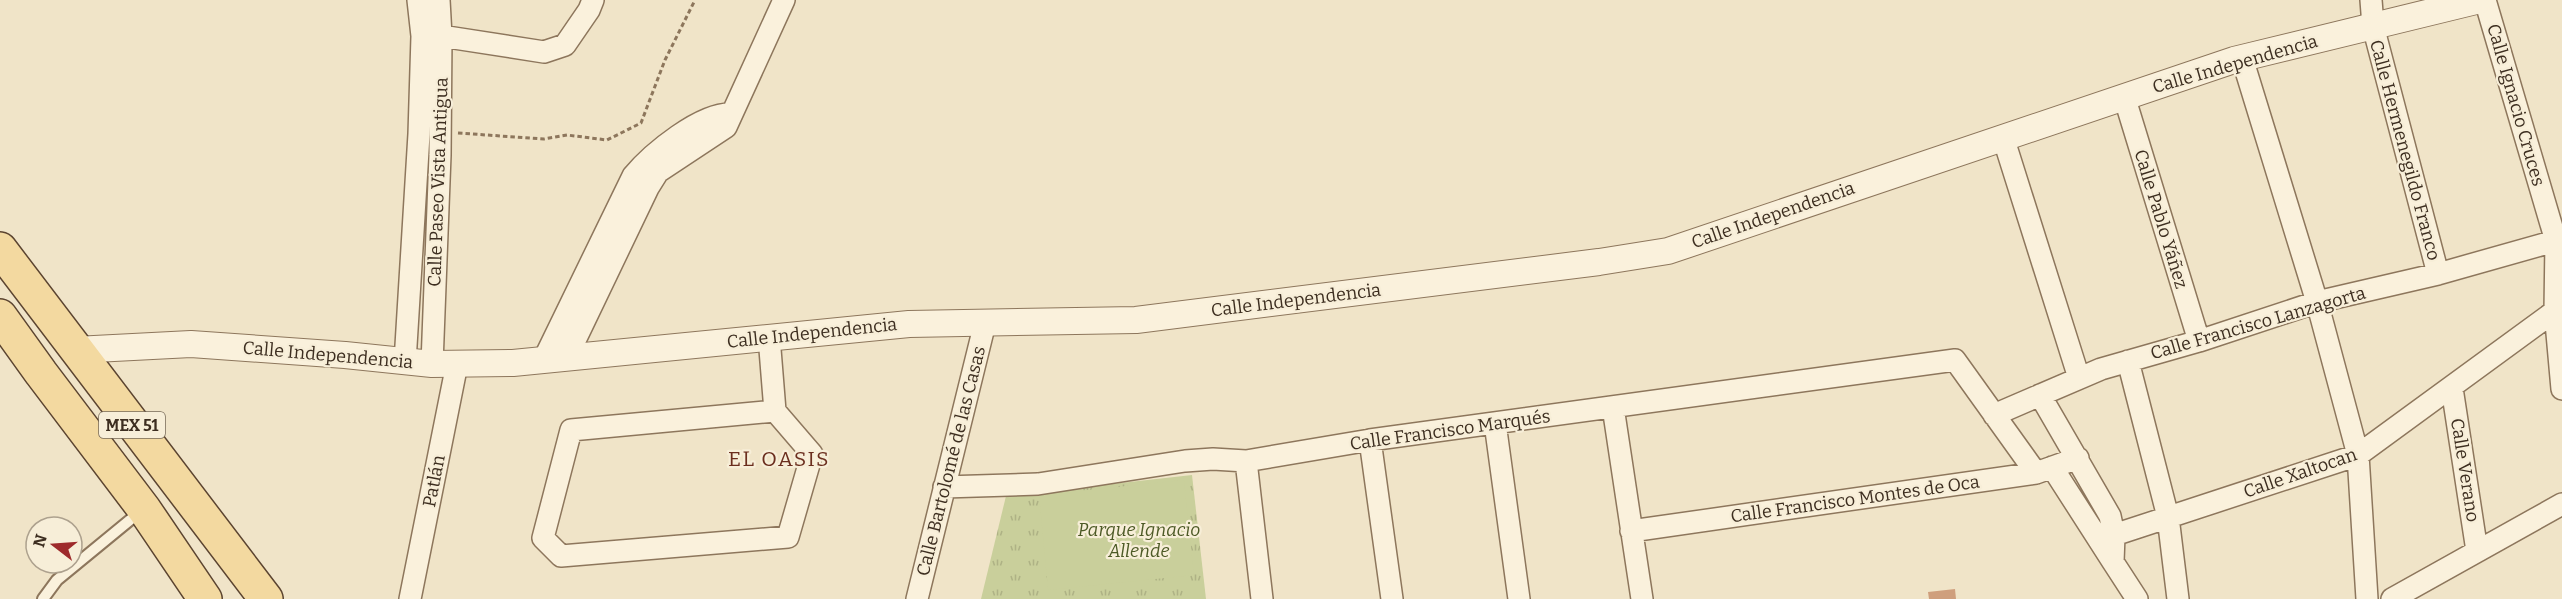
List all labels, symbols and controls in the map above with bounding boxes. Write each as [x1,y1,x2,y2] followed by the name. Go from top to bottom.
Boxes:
[2482,21,2550,189] street label: Calle Ignacio Cruces
[2150,30,2320,98] street label: Calle Independencia
[2365,37,2445,263] street label: Calle Hermenegildo Franco
[423,77,453,287] street label: Calle Paseo Vista Antigua
[2129,147,2193,291] street label: Calle Pablo Yáñez
[1689,177,1858,253] street label: Calle Independencia
[1210,279,1382,321] street label: Calle Independencia
[2148,282,2368,364] street label: Calle Francisco Lanzagorta
[726,313,898,353] street label: Calle Independencia
[242,337,414,373] street label: Calle Independencia
[912,344,990,578] street label: Calle Bartolomé de las Casas
[1348,405,1552,455] street label: Calle Francisco Marqués
[99,412,165,438] road number: MEX 51
[2446,416,2484,524] street label: Calle Verano
[2240,443,2360,503] street label: Calle Xaltocan
[728,446,830,472] district label: EL OASIS
[418,452,450,509] street label: Patlán
[1729,471,1981,527] street label: Calle Francisco Montes de Oca
[24,515,84,575] north arrow
[1078,519,1200,562] park label: Parque Ignacio Allende
[29,532,51,549] text: N

